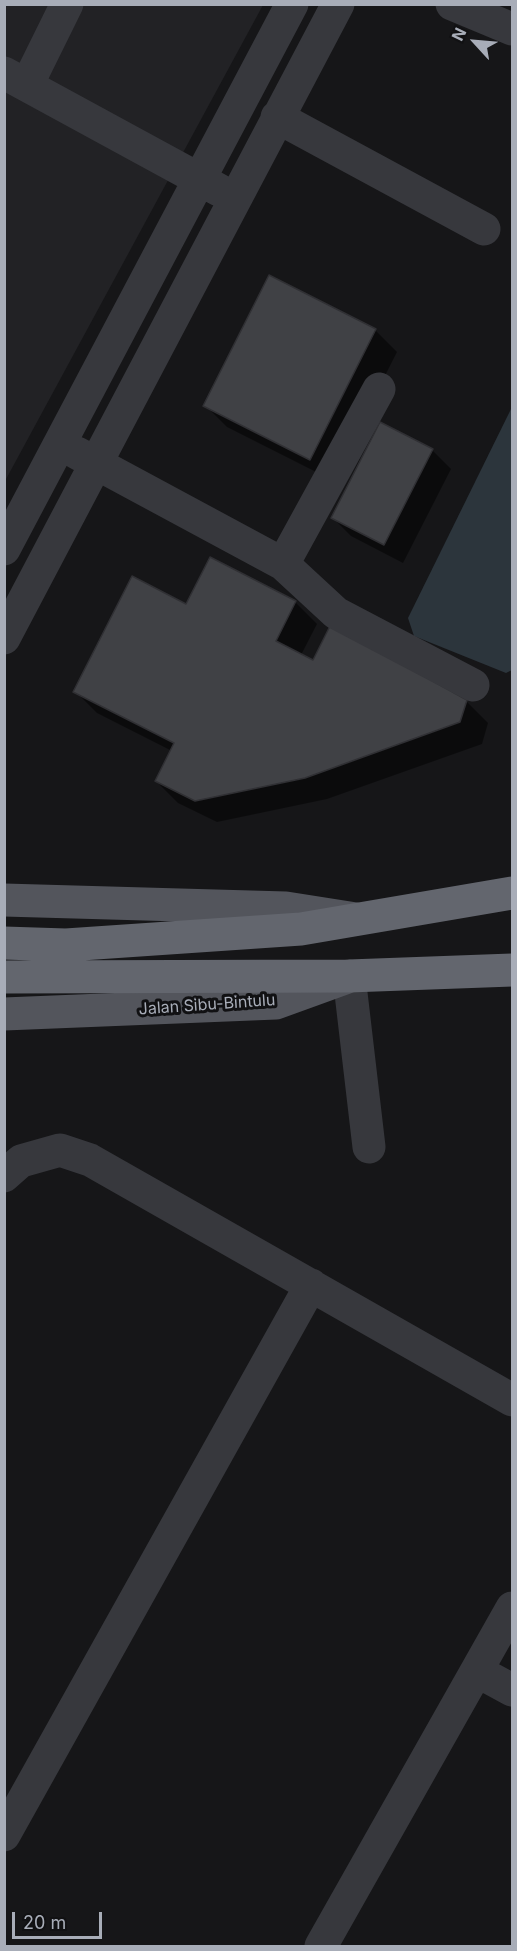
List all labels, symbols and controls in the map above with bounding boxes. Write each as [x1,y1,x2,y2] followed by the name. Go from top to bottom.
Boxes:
[445,12,505,72] north arrow
[447,24,470,44] text: N
[138,991,276,1019] street label: Jalan Sibu-Bintulu
[15,1900,105,1938] scale bar
[23,1912,66,1933] text: 20 m

